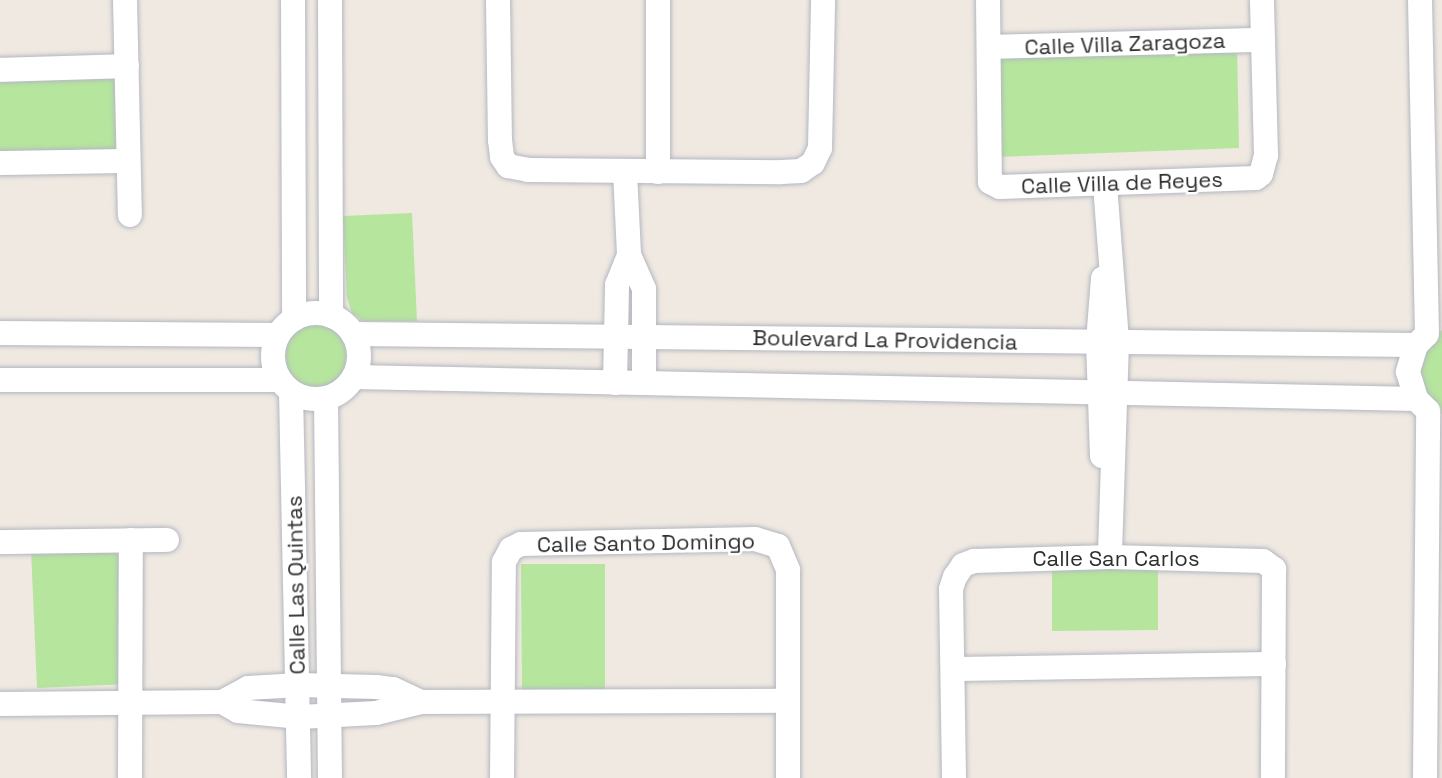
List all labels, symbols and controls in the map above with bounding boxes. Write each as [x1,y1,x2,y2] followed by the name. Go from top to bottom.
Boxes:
[1024,27,1226,61] street label: Calle Villa Zaragoza
[1021,166,1223,200] street label: Calle Villa de Reyes
[752,324,1018,356] street label: Boulevard La Providencia
[281,495,311,675] street label: Calle Las Quintas
[537,528,755,558] street label: Calle Santo Domingo
[1032,546,1200,572] street label: Calle San Carlos

